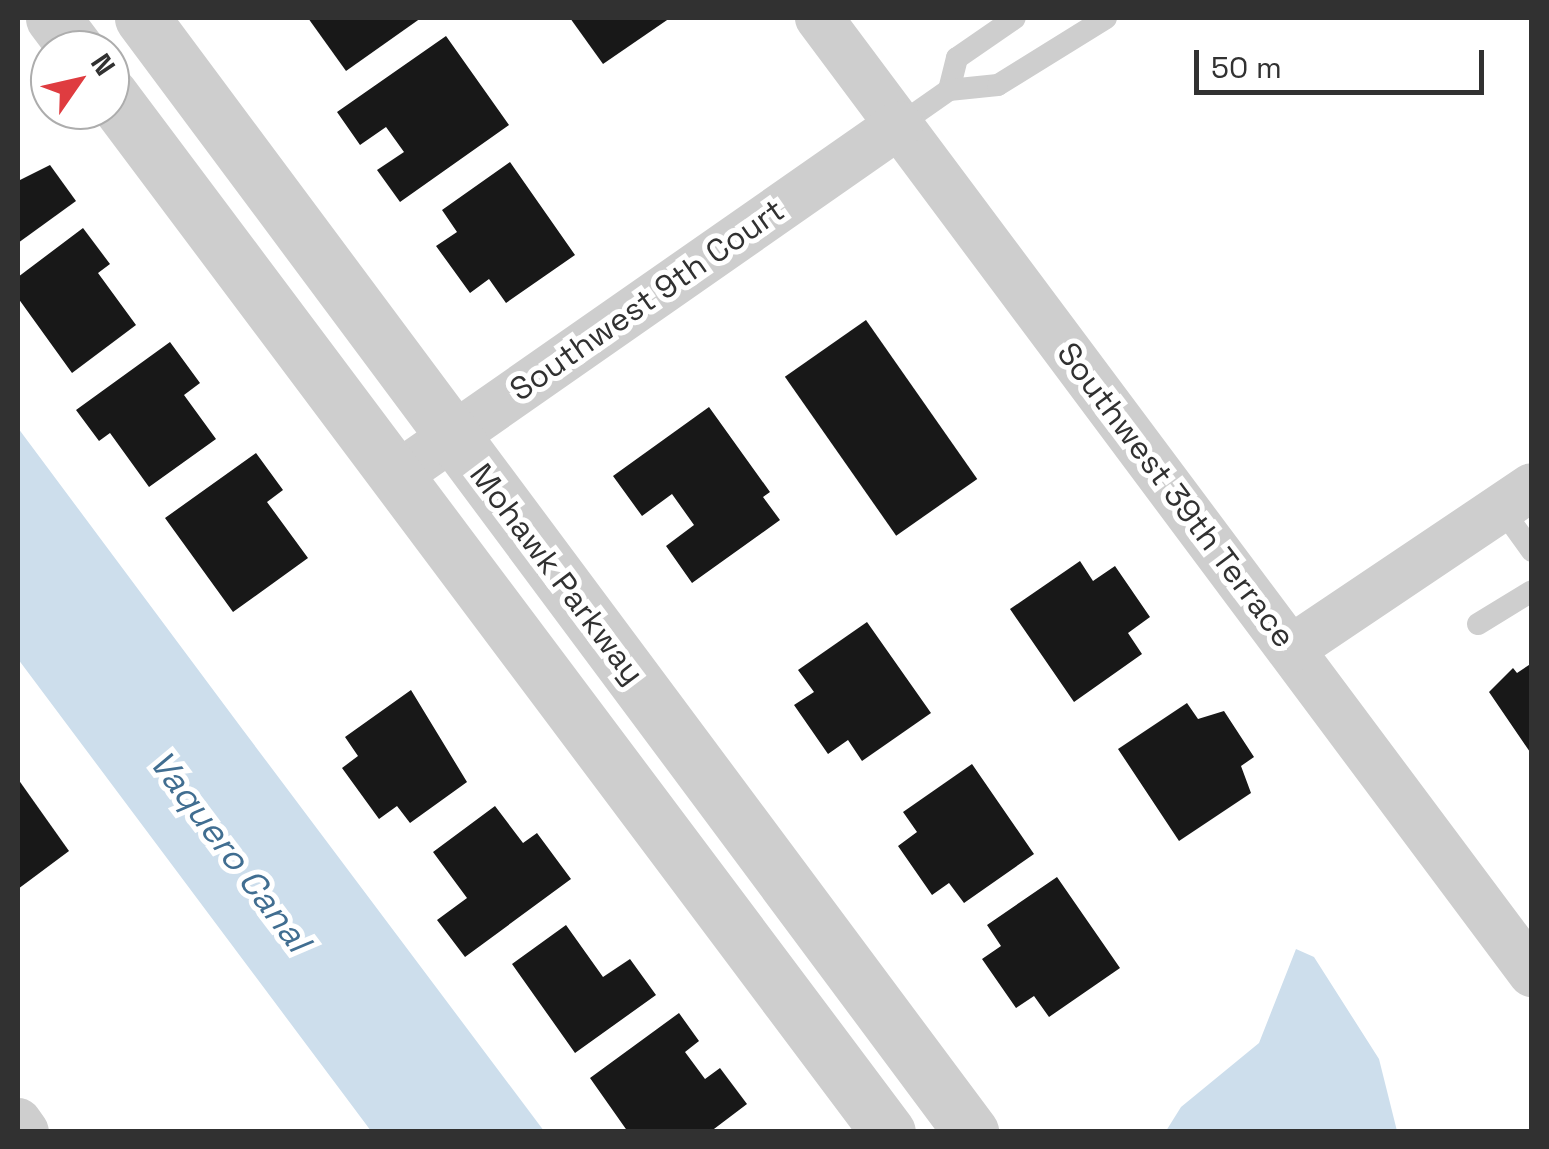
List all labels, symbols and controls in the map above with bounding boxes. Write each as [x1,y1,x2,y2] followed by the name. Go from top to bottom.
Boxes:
[30,30,130,130] north arrow
[1199,30,1489,92] scale bar
[83,46,123,82] text: N
[1211,48,1282,87] text: 50 m
[503,191,791,409] street label: Southwest 9th Court
[1049,335,1303,655] street label: Southwest 39th Terrace
[462,456,652,692] street label: Mohawk Parkway
[141,742,319,960] water label: Vaquero Canal

